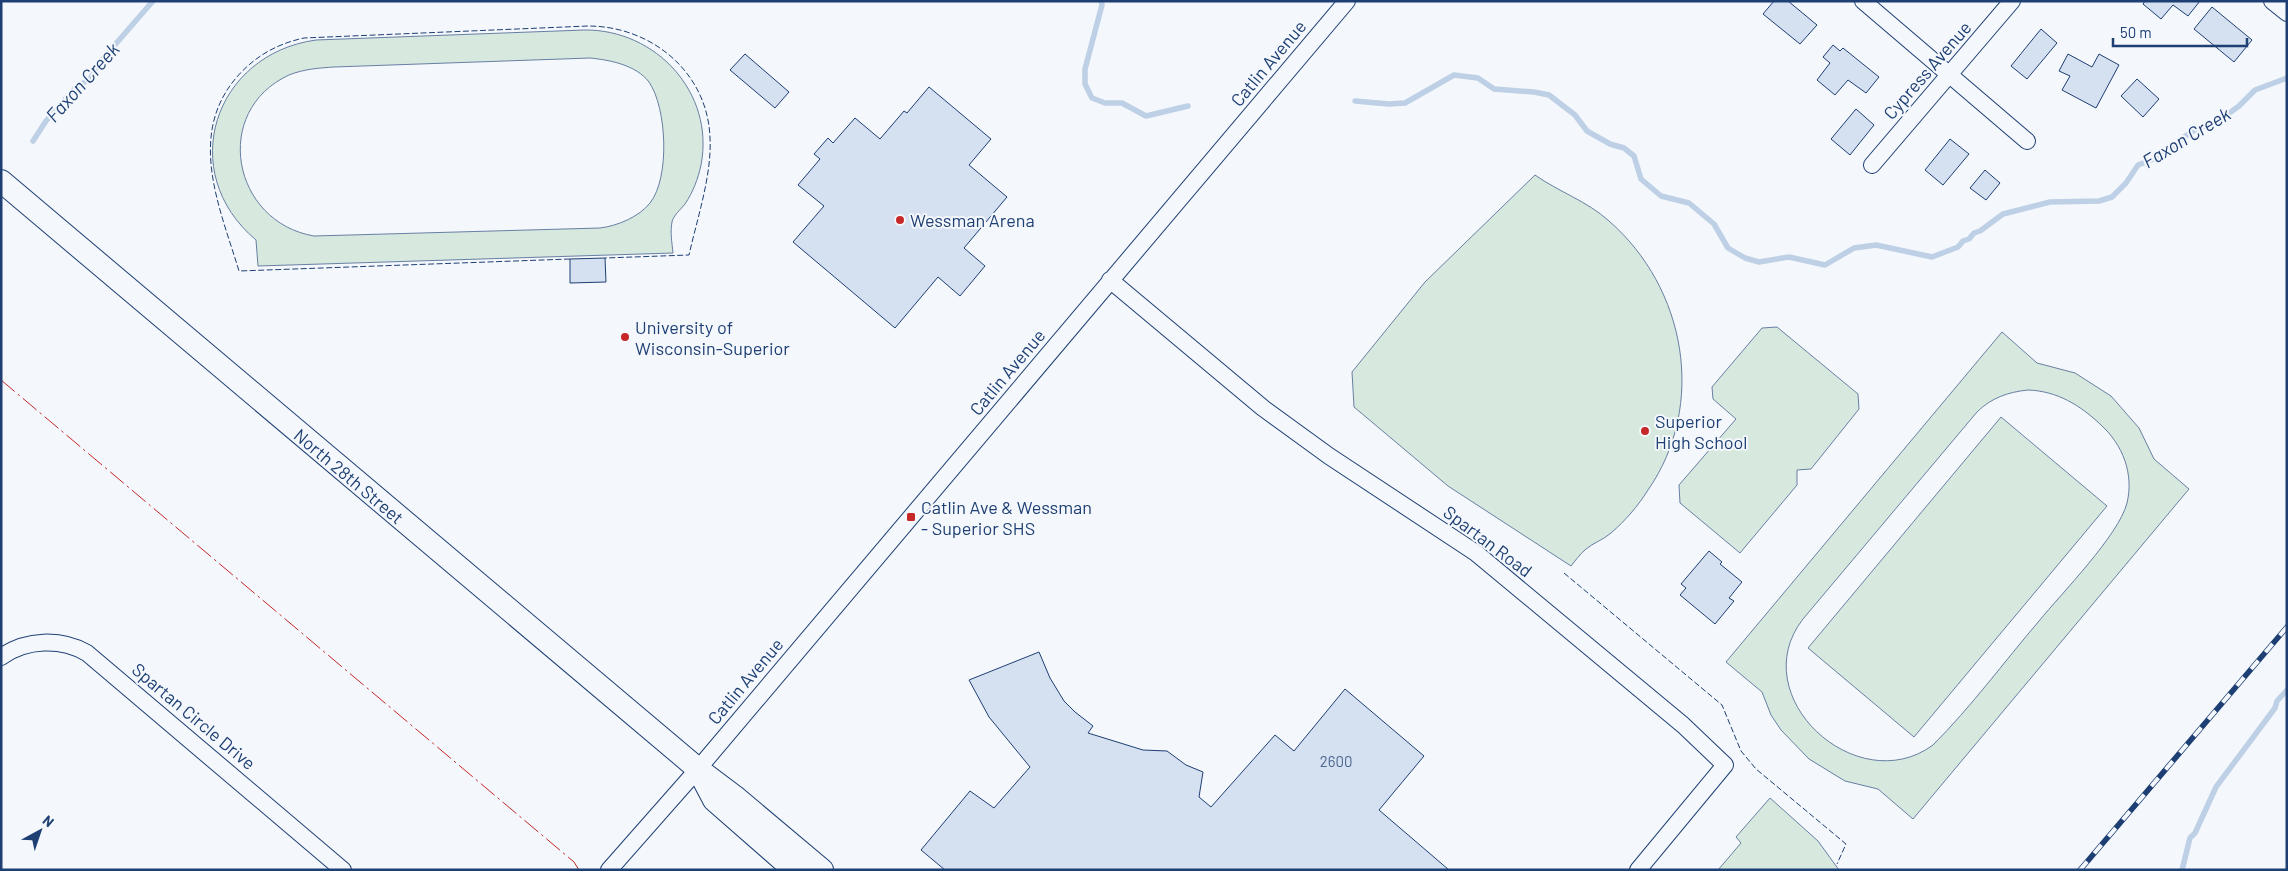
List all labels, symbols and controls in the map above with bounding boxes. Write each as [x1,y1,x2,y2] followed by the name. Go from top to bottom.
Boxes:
[1226,15,1310,111] street label: Catlin Avenue
[2113,15,2247,47] scale bar
[1878,16,1976,124] street label: Cypress Avenue
[2120,23,2152,41] text: 50 m
[40,37,124,126] water label: Faxon Creek
[2138,101,2235,172] water label: Faxon Creek
[910,209,1035,231] place label: Wessman Arena
[894,214,906,226] marker: Wessman Arena
[635,316,790,359] place label: University of Wisconsin-Superior
[965,324,1049,420] street label: Catlin Avenue
[619,331,631,343] marker: University of Wisconsin-Superior
[1655,410,1748,453] place label: Superior High School
[290,424,408,528] street label: North 28th Street
[1639,425,1651,437] marker: Superior High School
[921,496,1092,539] place label: Catlin Ave & Wessman - Superior SHS
[1439,501,1537,581] street label: Spartan Road
[905,511,917,523] marker: Catlin Ave & Wessman - Superior SHS
[703,633,787,729] street label: Catlin Avenue
[128,658,260,774] street label: Spartan Circle Drive
[1320,752,1352,770] house number: 2600
[15,806,65,856] north arrow
[40,811,58,830] text: N

